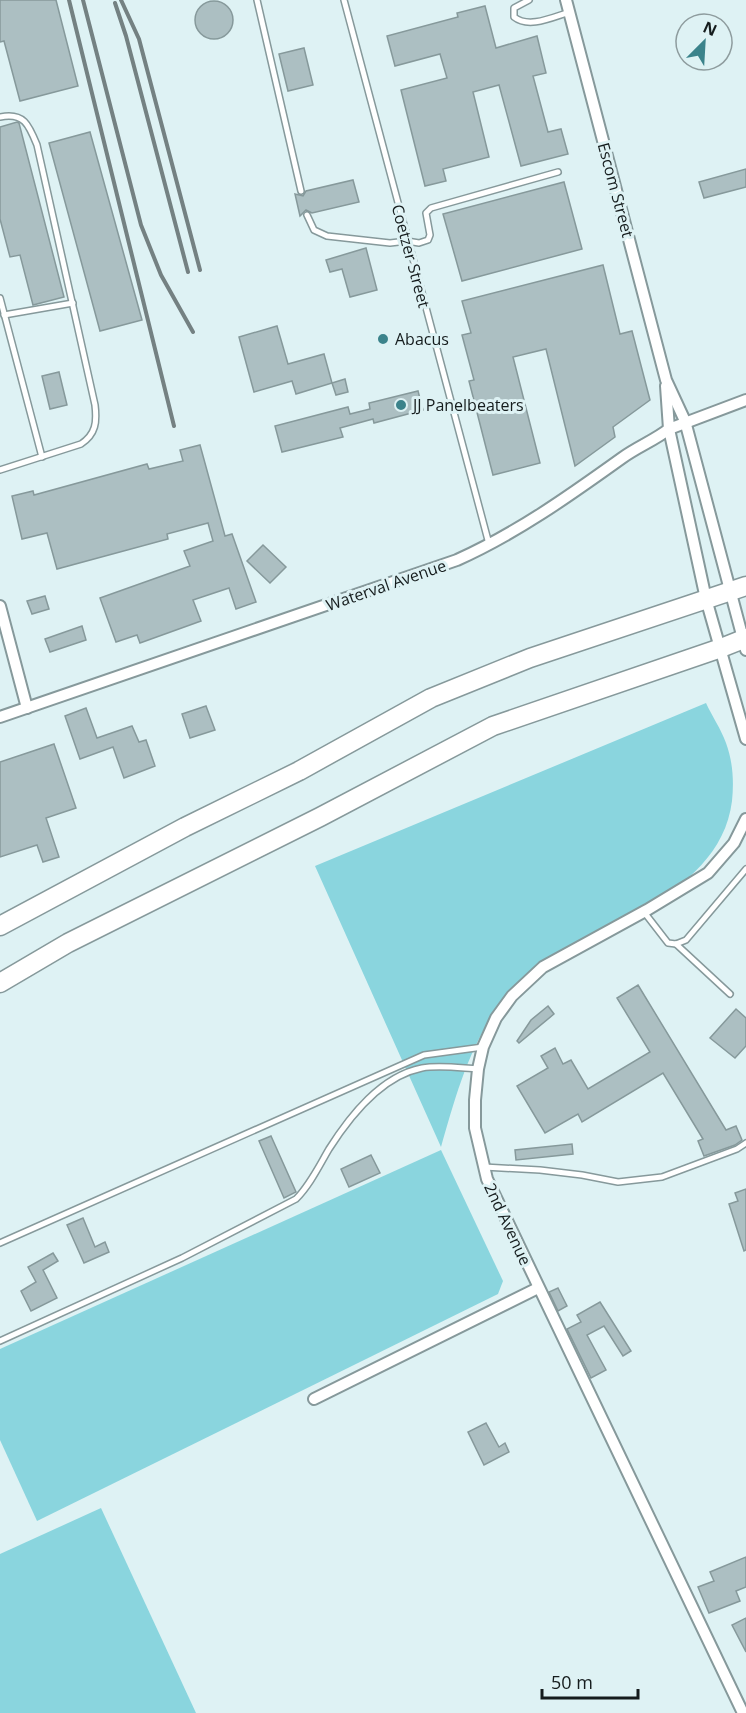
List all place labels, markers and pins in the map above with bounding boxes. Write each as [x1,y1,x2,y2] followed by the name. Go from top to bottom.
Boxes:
[395,328,449,350] place label: Abacus
[376,332,390,346] marker: Abacus
[411,394,524,416] place label: JJ Panelbeaters
[394,398,408,412] marker: JJ Panelbeaters

